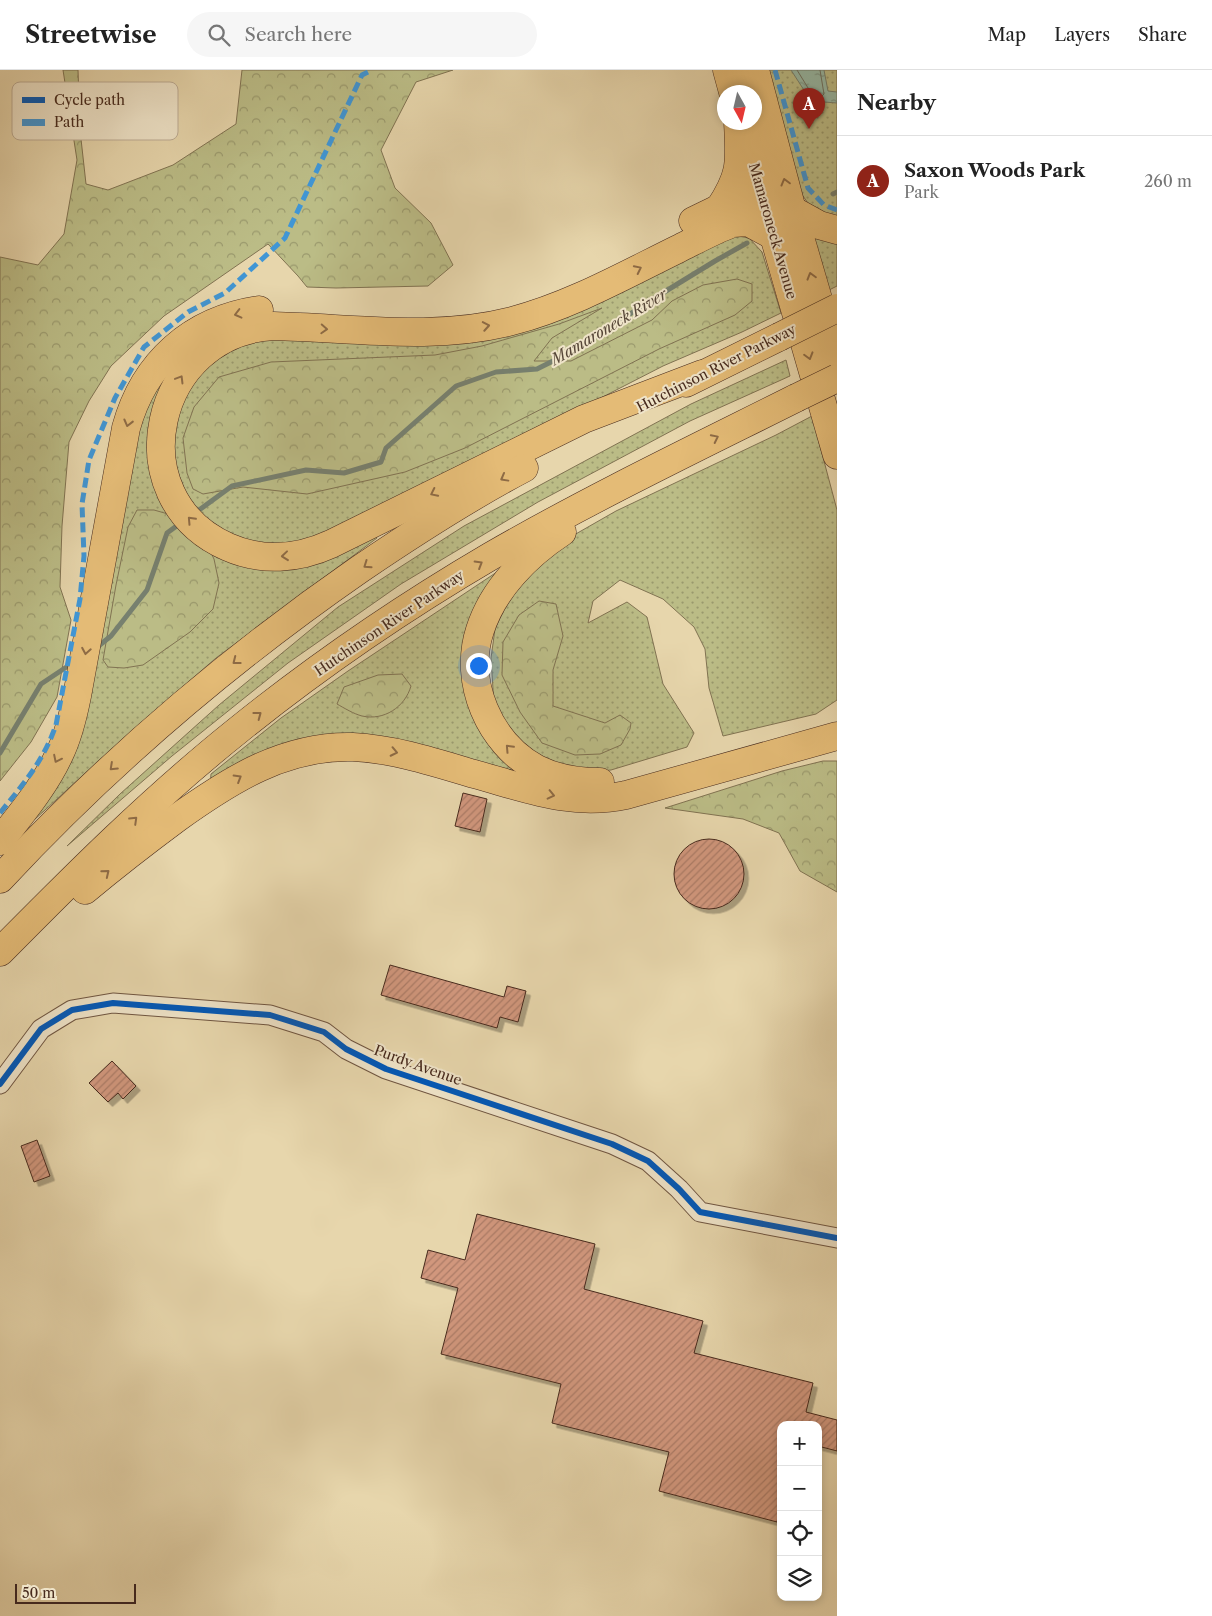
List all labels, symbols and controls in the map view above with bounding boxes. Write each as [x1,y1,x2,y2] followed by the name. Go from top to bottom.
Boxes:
[187,12,537,57] search box
[25,20,157,49] text: Streetwise
[205,21,233,49] icon: search
[245,23,352,46] text: Search here
[988,24,1026,46] text: Map
[1054,24,1110,46] text: Layers
[1138,24,1187,46] text: Share
[12,82,178,140] legend
[717,85,762,130] north arrow
[793,88,825,129] pin: A
[857,90,936,115] text: Nearby
[54,91,125,109] text: Cycle path
[54,113,84,131] text: Path
[904,159,1085,182] text: Saxon Woods Park
[745,161,801,301] street label: Mamaroneck Avenue
[867,171,879,191] text: A
[1144,171,1192,191] text: 260 m
[780,178,790,186] one-way arrow
[904,182,939,202] text: Park
[632,265,641,275] one-way arrow
[806,272,816,280] one-way arrow
[545,284,671,370] water label: Mamaroneck River
[233,308,242,319] one-way arrow
[633,320,799,416] street label: Hutchinson River Parkway
[482,322,491,332] one-way arrow
[321,323,329,334] one-way arrow
[803,351,813,359] one-way arrow
[174,376,184,385] one-way arrow
[123,419,134,428] one-way arrow
[710,434,719,445] one-way arrow
[501,472,510,482] one-way arrow
[430,487,439,497] one-way arrow
[187,517,196,526] one-way arrow
[281,551,289,562] one-way arrow
[363,559,373,568] one-way arrow
[473,560,482,570] one-way arrow
[311,566,467,680] street label: Hutchinson River Parkway
[81,647,91,655] one-way arrow
[466,653,492,679] your location
[233,656,242,664] one-way arrow
[252,712,261,720] one-way arrow
[506,745,515,754] one-way arrow
[390,747,399,757] one-way arrow
[53,754,63,763] one-way arrow
[109,761,118,770] one-way arrow
[232,774,241,784] one-way arrow
[546,789,555,800] one-way arrow
[129,817,138,826] one-way arrow
[100,870,109,878] one-way arrow
[372,1041,465,1089] street label: Purdy Avenue
[777,1421,822,1601] map controls
[777,1421,822,1466] button: +
[777,1466,822,1511] button: −
[777,1511,822,1556] button: locate
[777,1556,822,1601] button: layers
[15,1581,136,1604] scale bar
[22,1584,55,1602] text: 50 m

